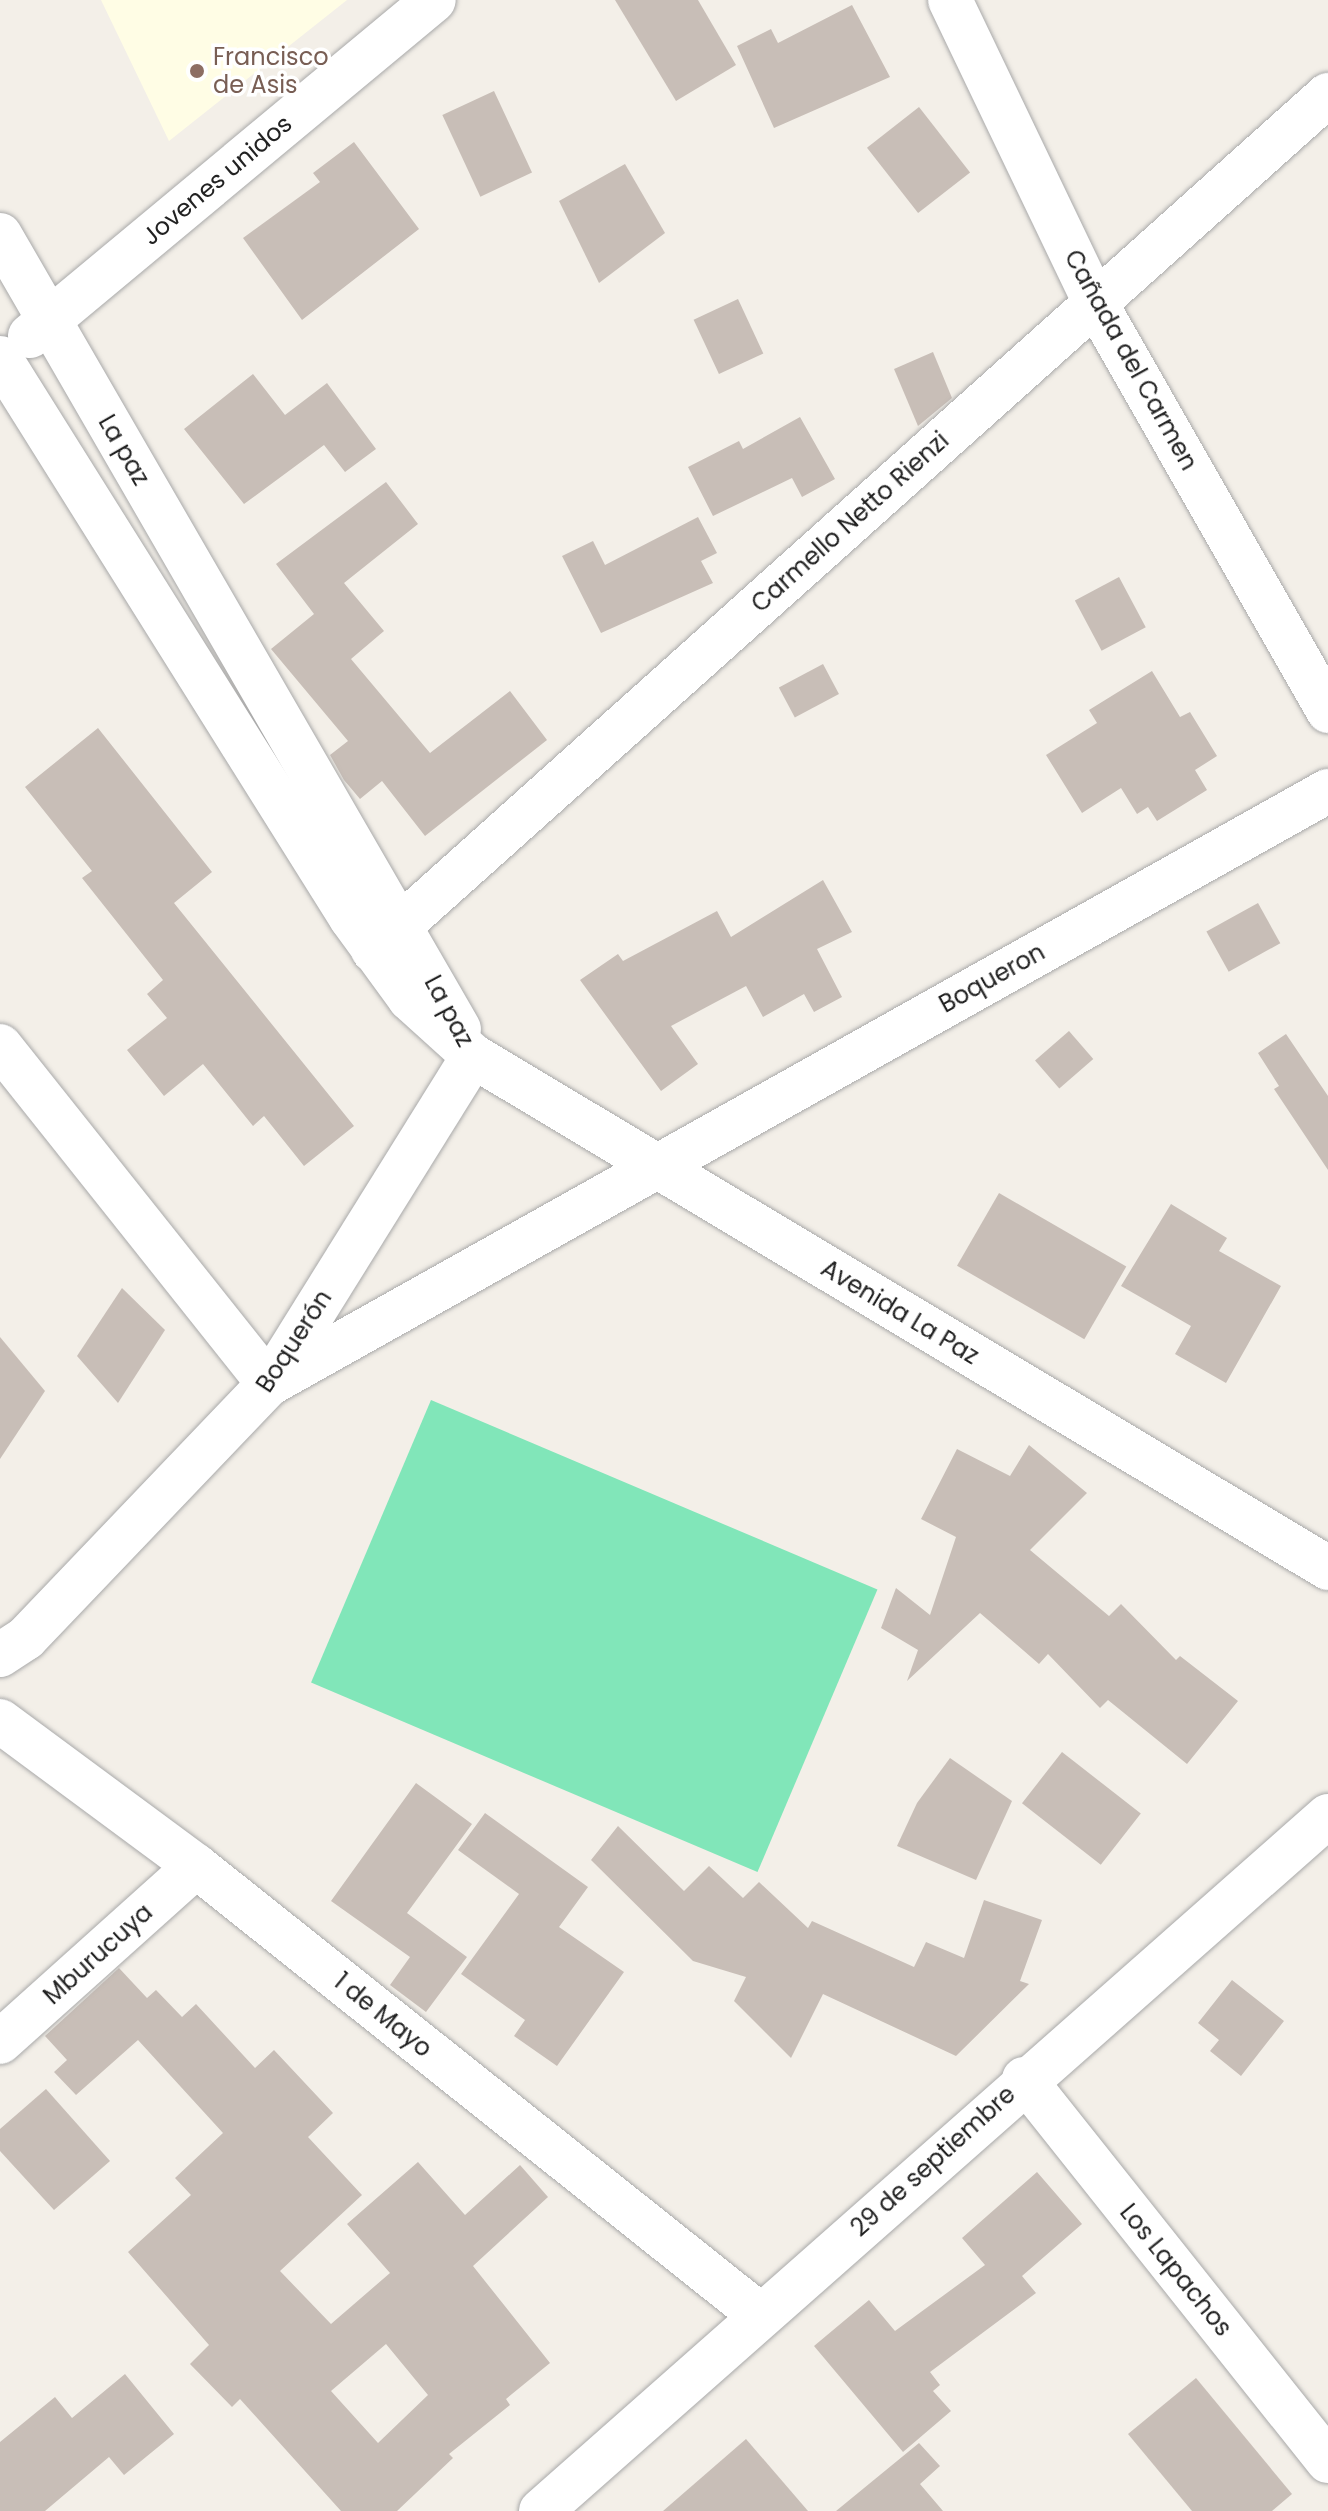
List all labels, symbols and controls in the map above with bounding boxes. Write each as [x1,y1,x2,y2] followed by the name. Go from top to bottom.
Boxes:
[213,43,329,99] place label: Francisco de Asis
[188,62,206,80] marker: Francisco de Asis
[136,109,298,251] street label: Jovenes unidos
[1058,245,1204,475] street label: Cañada del Carmen
[92,410,156,490] street label: La paz
[745,426,955,618] street label: Carmello Netto Rienzi
[934,937,1050,1019] street label: Boqueron
[418,971,480,1051] street label: La paz
[816,1254,984,1370] street label: Avenida La Paz
[250,1284,338,1398] street label: Boquerón
[38,1898,158,2010] street label: Mburucuya
[328,1967,438,2063] street label: 1 de Mayo
[845,2080,1021,2242] street label: 29 de septiembre
[1114,2198,1238,2342] street label: Los Lapachos

